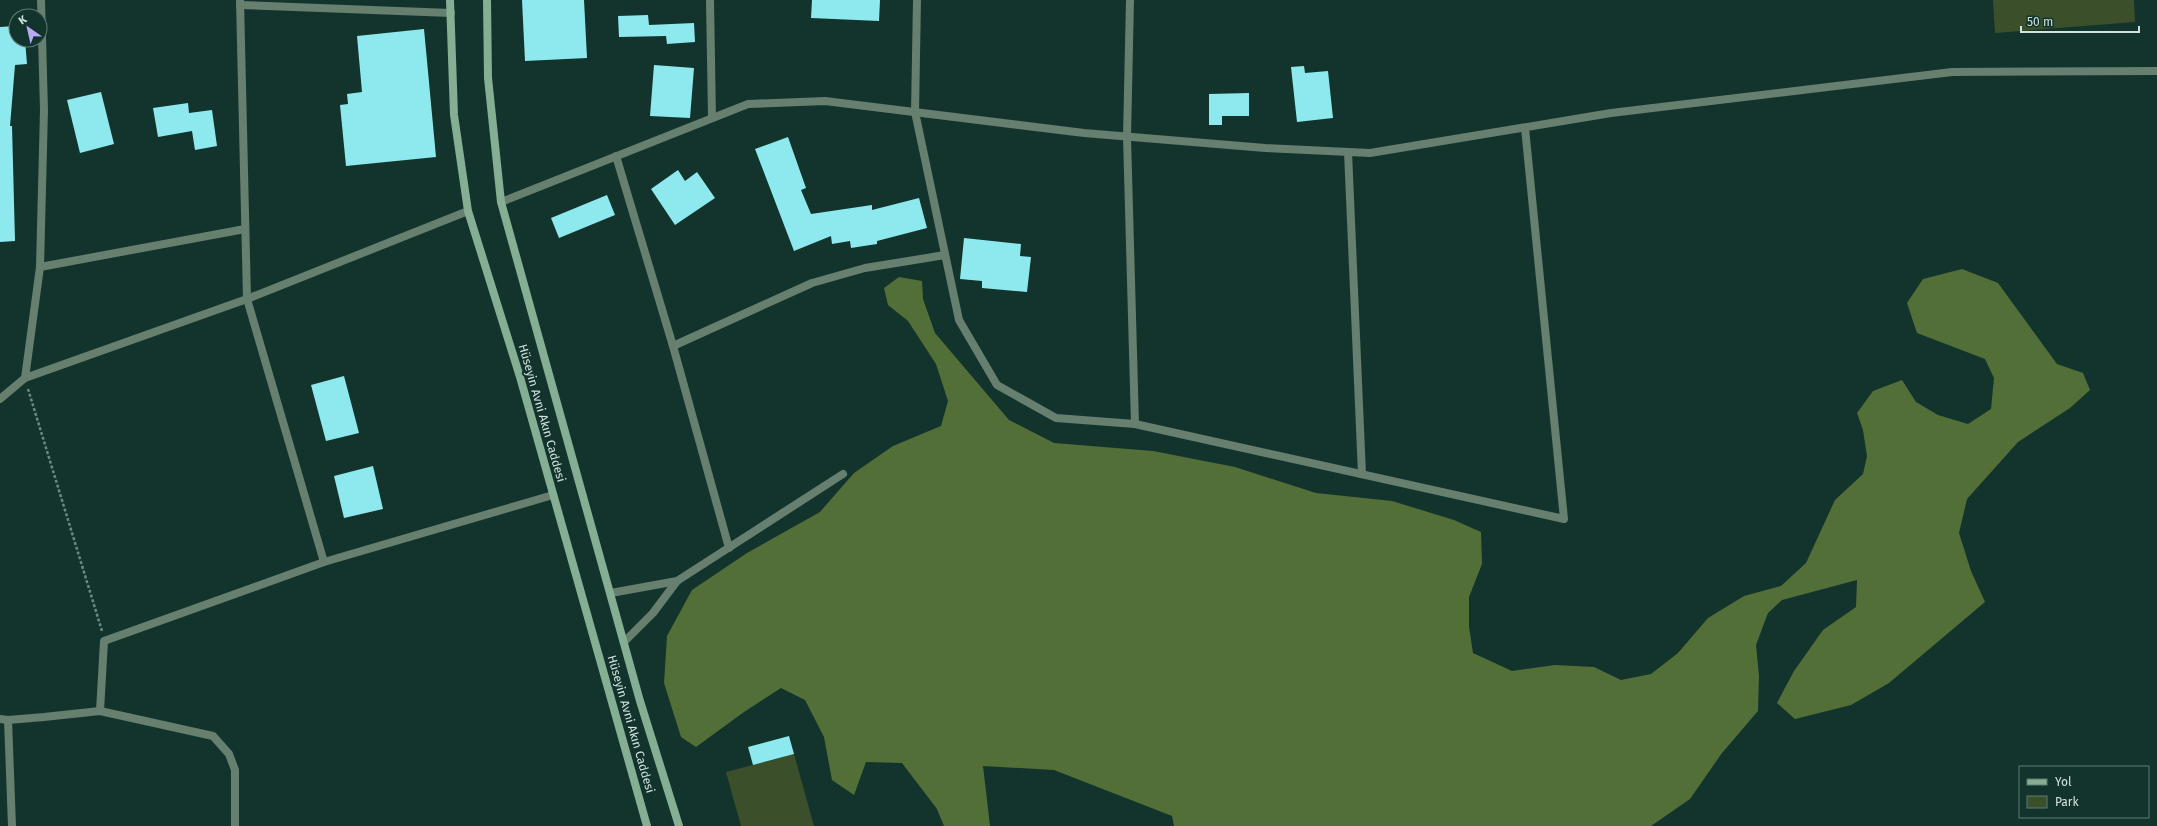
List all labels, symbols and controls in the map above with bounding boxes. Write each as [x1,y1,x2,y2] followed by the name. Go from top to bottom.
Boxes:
[8,8,48,48] north arrow
[2021,8,2139,34] scale bar
[16,12,30,27] text: K
[2027,15,2053,29] text: 50 m
[516,342,568,484] street label: Hüseyin Avni Akın Caddesi
[605,653,657,795] street label: Hüseyin Avni Akın Caddesi
[2019,766,2149,818] legend
[2055,775,2072,789] text: Yol
[2055,795,2079,809] text: Park

